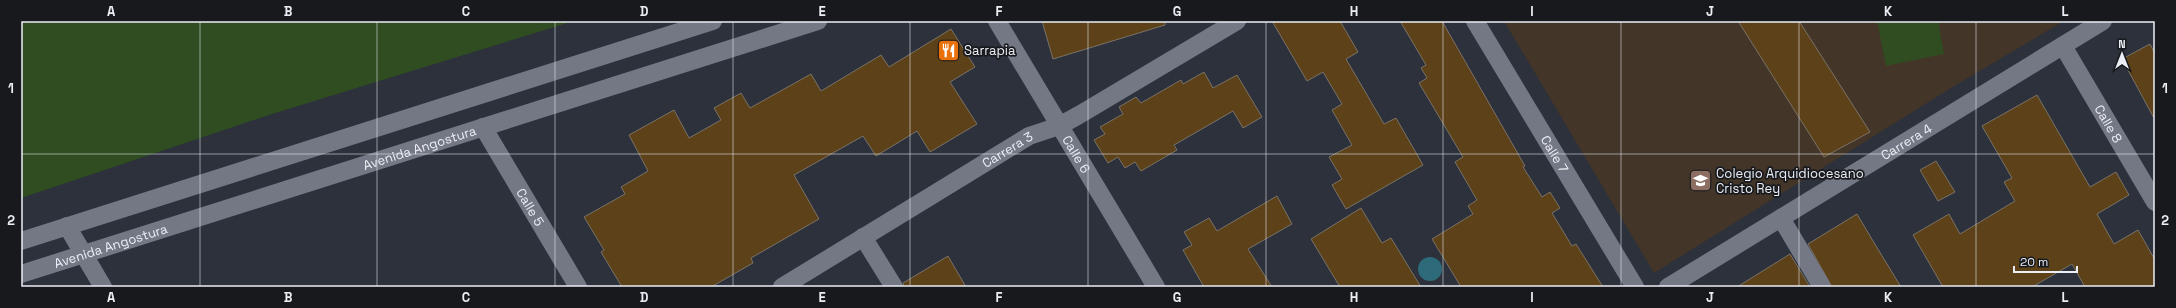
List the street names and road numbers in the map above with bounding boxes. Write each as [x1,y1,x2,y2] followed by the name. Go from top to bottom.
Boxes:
[2091,101,2127,146] street label: Calle 8
[1877,119,1935,164] street label: Carrera 4
[361,121,479,173] street label: Avenida Angostura
[979,127,1036,171] street label: Carrera 3
[1059,132,1094,176] street label: Calle 6
[1537,132,1573,176] street label: Calle 7
[513,185,548,229] street label: Calle 5
[52,219,170,272] street label: Avenida Angostura

